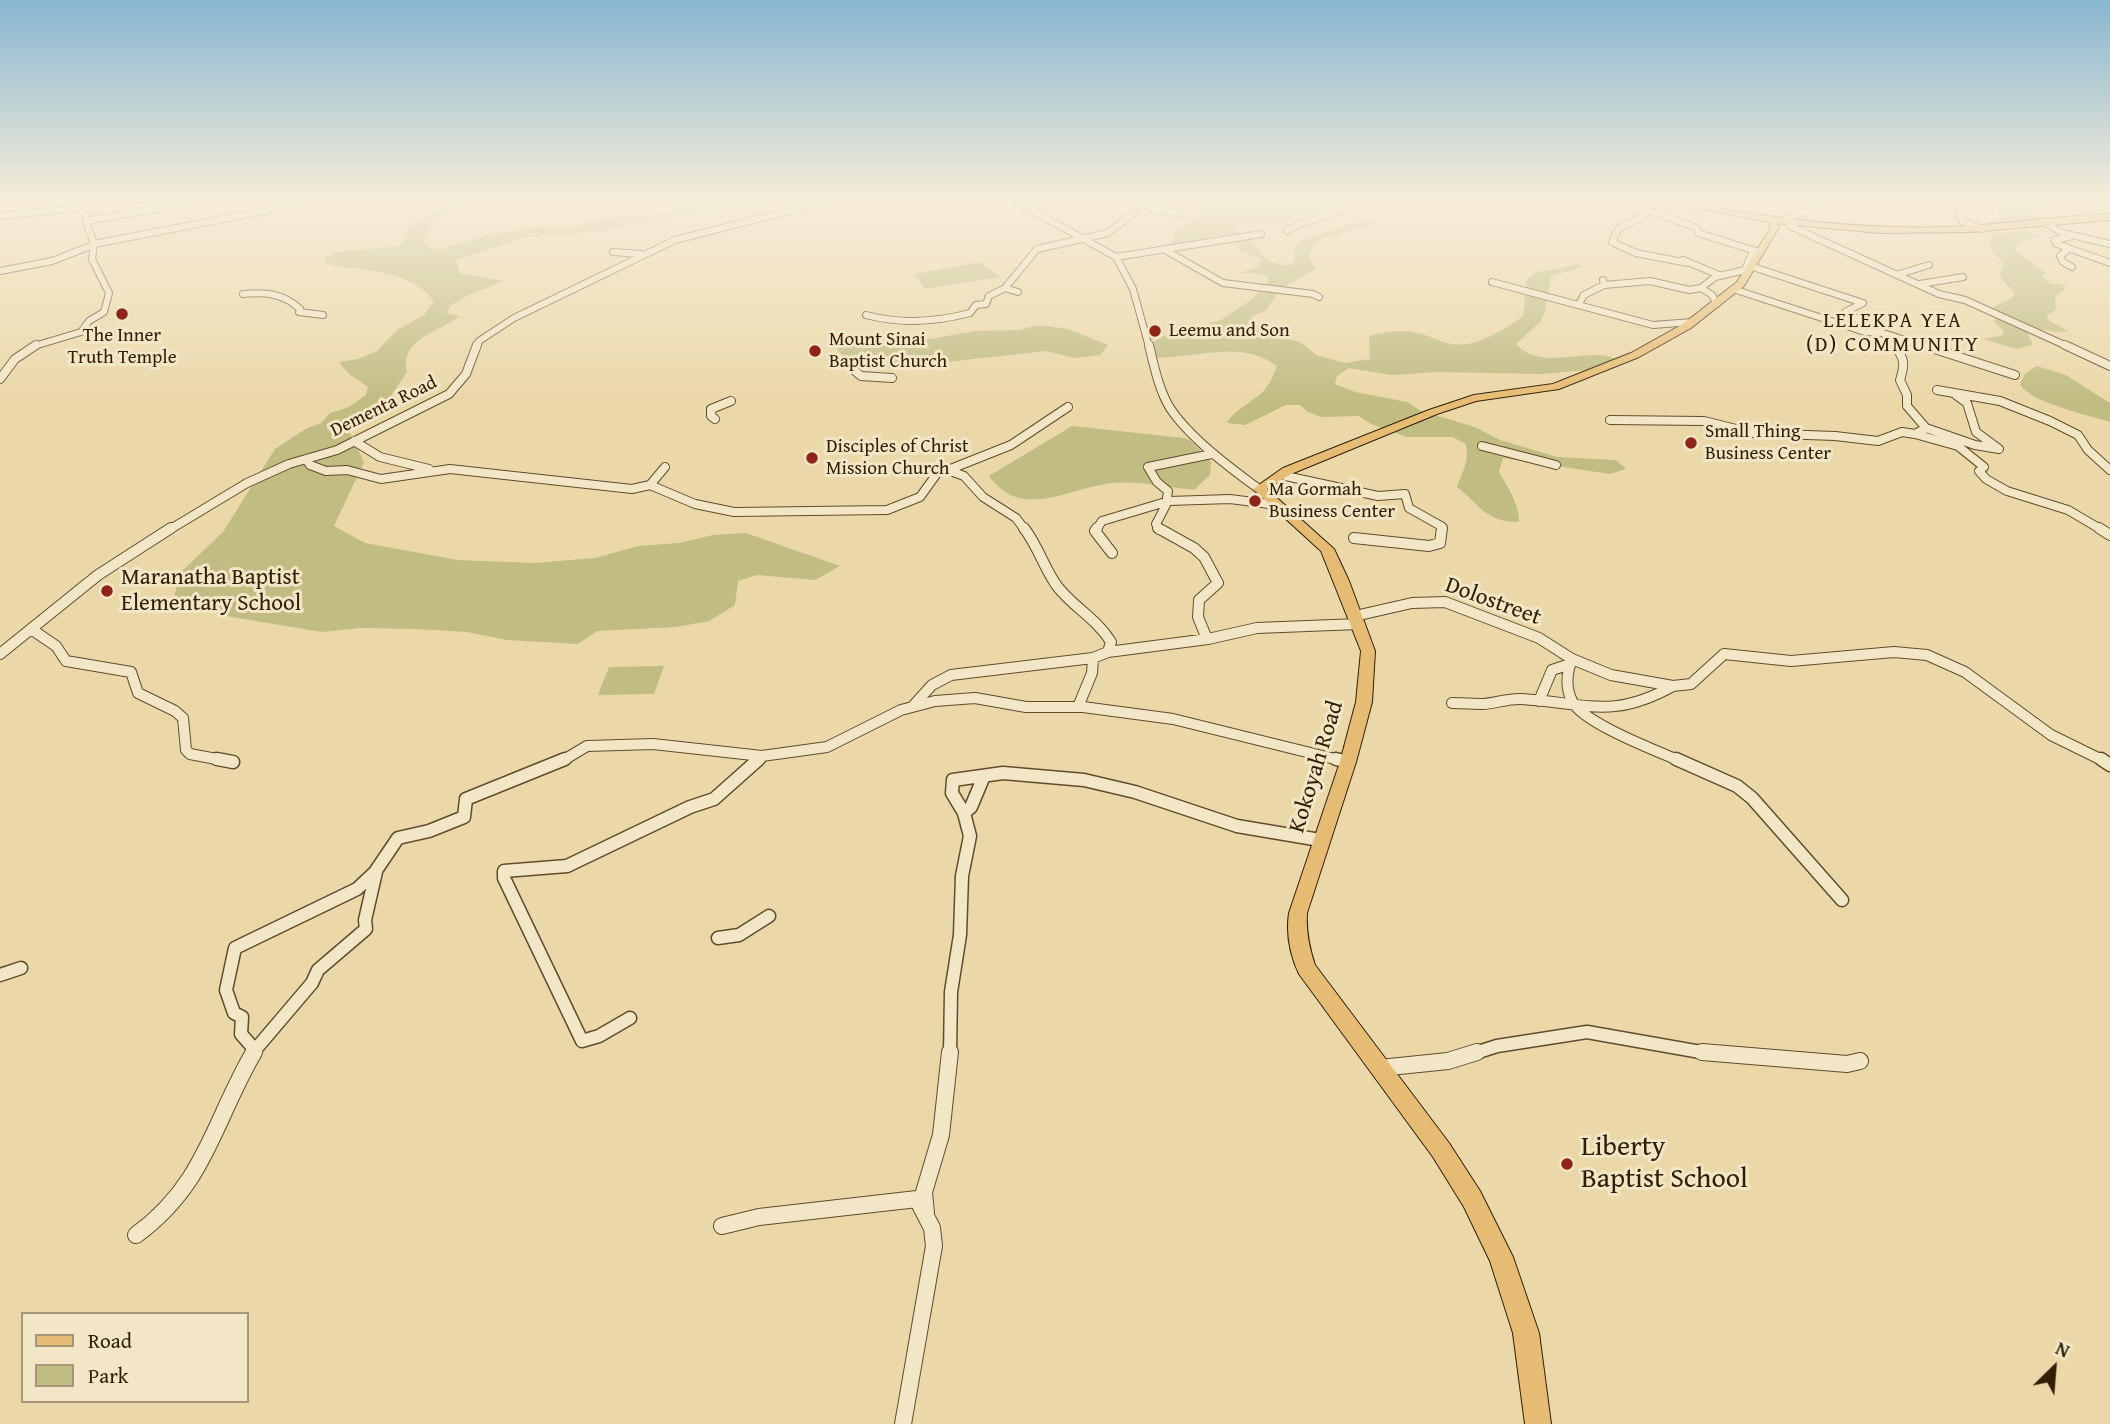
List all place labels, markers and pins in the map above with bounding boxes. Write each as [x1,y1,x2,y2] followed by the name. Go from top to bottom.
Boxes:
[114,306,130,322] marker: The Inner Truth Temple
[1169,320,1290,342] place label: Leemu and Son
[1147,323,1163,339] marker: Leemu and Son
[67,325,177,369] place label: The Inner Truth Temple
[829,329,947,373] place label: Mount Sinai Baptist Church
[807,343,823,359] marker: Mount Sinai Baptist Church
[1705,421,1831,465] place label: Small Thing Business Center
[1683,435,1699,451] marker: Small Thing Business Center
[826,436,969,480] place label: Disciples of Christ Mission Church
[804,450,820,466] marker: Disciples of Christ Mission Church
[1269,479,1395,523] place label: Ma Gormah Business Center
[1247,493,1263,509] marker: Ma Gormah Business Center
[121,564,301,618] place label: Maranatha Baptist Elementary School
[99,583,115,599] marker: Maranatha Baptist Elementary School
[1581,1131,1748,1197] place label: Liberty Baptist School
[1559,1156,1575,1172] marker: Liberty Baptist School

